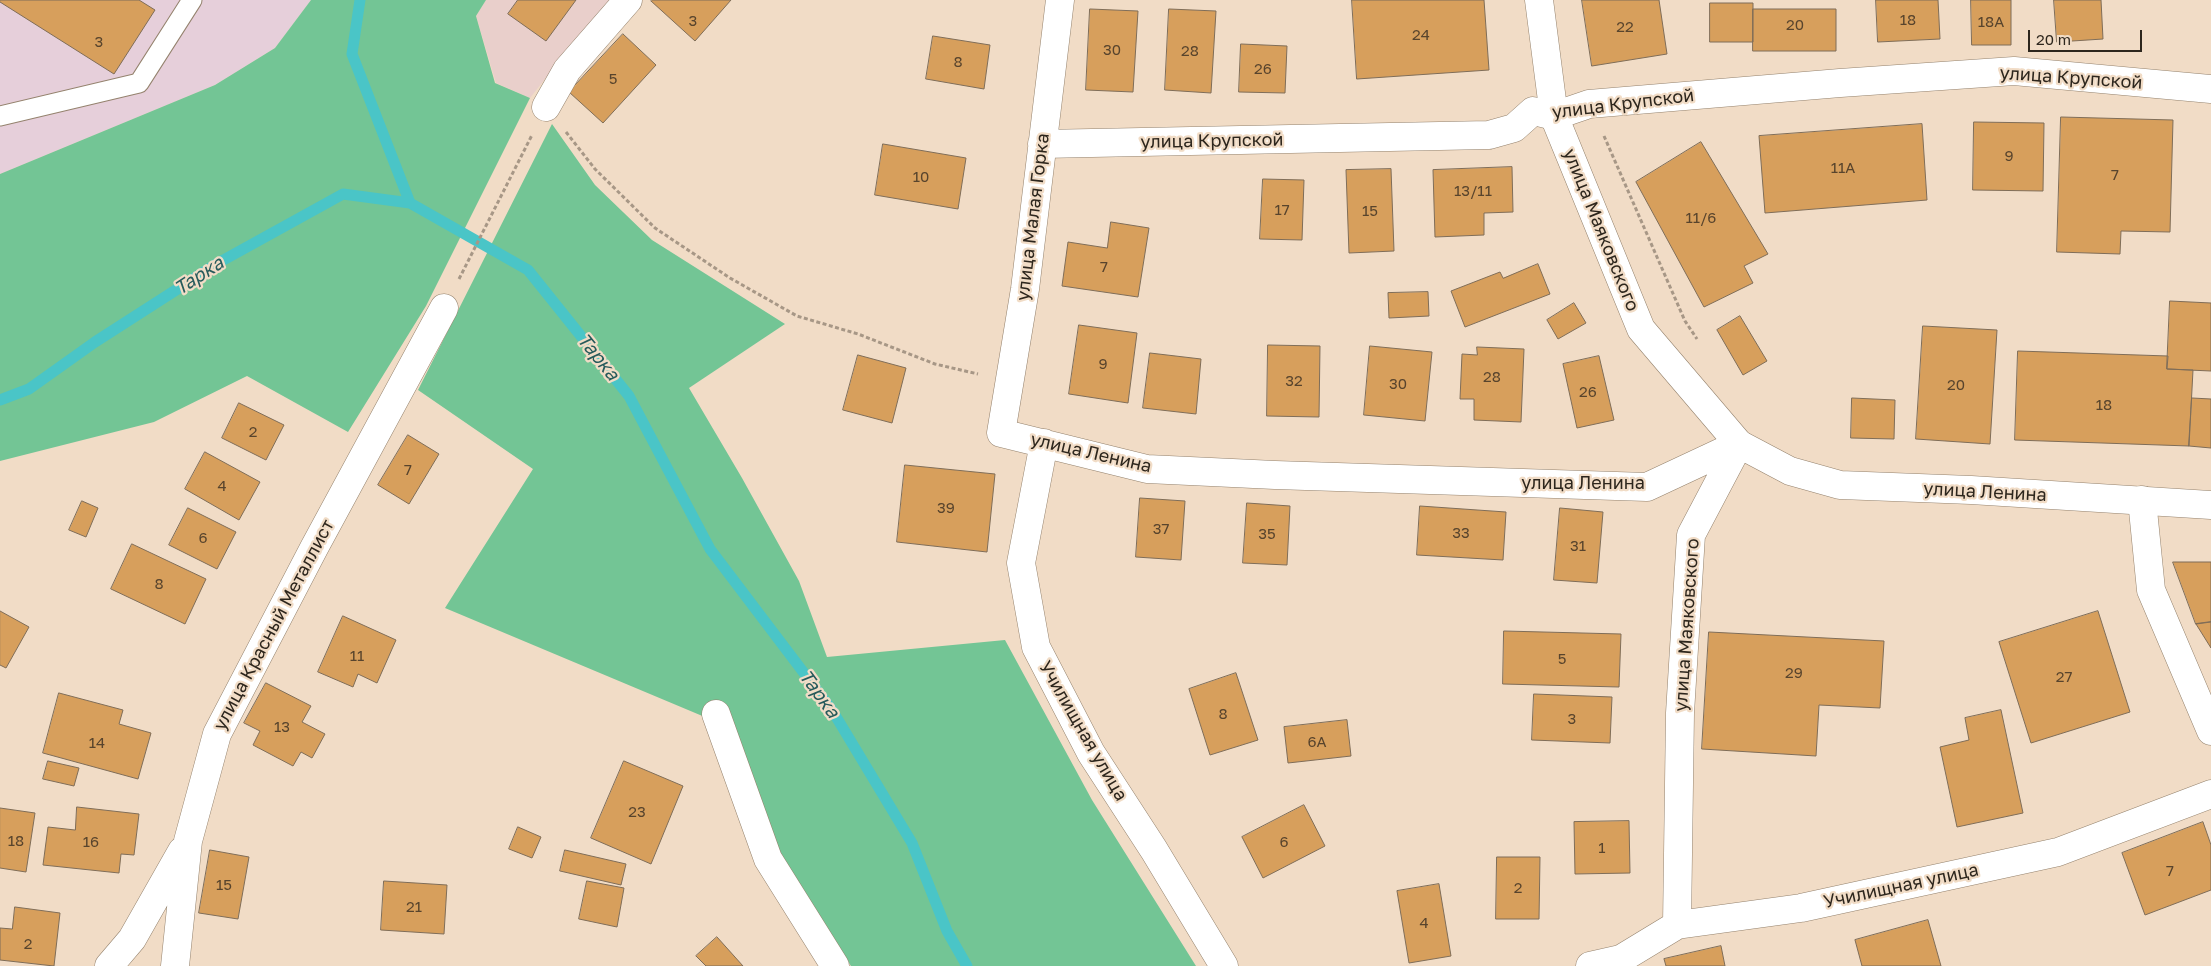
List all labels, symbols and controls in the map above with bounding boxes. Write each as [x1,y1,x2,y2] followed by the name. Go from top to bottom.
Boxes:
[1900,11,1916,29] house number: 18
[689,12,697,30] house number: 3
[1978,13,2004,31] house number: 18А
[1786,16,1804,34] house number: 20
[1616,18,1634,36] house number: 22
[2031,20,2145,52] scale bar
[1412,26,1430,44] house number: 24
[2036,30,2071,48] text: 20 m
[95,33,103,51] house number: 3
[1103,41,1121,59] house number: 30
[1181,42,1199,60] house number: 28
[953,53,963,71] house number: 8
[1254,60,1272,78] house number: 26
[1999,62,2143,94] street label: улица Крупской
[609,70,617,88] house number: 5
[1551,85,1695,123] street label: улица Крупской
[1140,129,1284,153] street label: улица Крупской
[1012,132,1054,302] street label: улица Малая Горка
[1558,145,1644,315] street label: улица Маяковского
[2004,147,2014,165] house number: 9
[1831,159,1855,177] house number: 11А
[2111,166,2119,184] house number: 7
[913,168,929,186] house number: 10
[1454,182,1492,200] house number: 13/11
[1274,201,1290,219] house number: 17
[1362,202,1378,220] house number: 15
[1686,209,1716,227] house number: 11/6
[170,252,228,300] water label: Тарка
[1100,258,1108,276] house number: 7
[572,329,624,385] water label: Тарка
[1098,355,1108,373] house number: 9
[1483,368,1501,386] house number: 28
[1285,372,1303,390] house number: 32
[1389,375,1407,393] house number: 30
[1947,376,1965,394] house number: 20
[1579,383,1597,401] house number: 26
[2096,396,2112,414] house number: 18
[249,423,257,441] house number: 2
[1028,429,1154,477] street label: улица Ленина
[404,461,412,479] house number: 7
[1521,472,1645,494] street label: улица Ленина
[217,477,227,495] house number: 4
[1923,478,2047,506] street label: улица Ленина
[937,499,955,517] house number: 39
[209,516,339,734] street label: улица Красный Металлист
[1153,520,1169,538] house number: 37
[1452,524,1470,542] house number: 33
[1258,525,1276,543] house number: 35
[198,529,208,547] house number: 6
[1570,537,1586,555] house number: 31
[1670,538,1704,712] street label: улица Маяковского
[154,575,164,593] house number: 8
[350,647,364,665] house number: 11
[1558,650,1566,668] house number: 5
[1034,657,1132,805] street label: Училищная улица
[1785,664,1803,682] house number: 29
[794,665,844,723] water label: Тарка
[2056,668,2072,686] house number: 27
[1218,705,1228,723] house number: 8
[1568,710,1576,728] house number: 3
[274,718,290,736] house number: 13
[1307,733,1327,751] house number: 6А
[89,734,105,752] house number: 14
[628,803,646,821] house number: 23
[8,832,24,850] house number: 18
[83,833,99,851] house number: 16
[1279,833,1289,851] house number: 6
[1598,839,1606,857] house number: 1
[1822,859,1980,913] street label: Училищная улица
[2166,862,2174,880] house number: 7
[216,876,232,894] house number: 15
[1514,879,1522,897] house number: 2
[406,898,422,916] house number: 21
[1419,914,1429,932] house number: 4
[24,935,32,953] house number: 2

